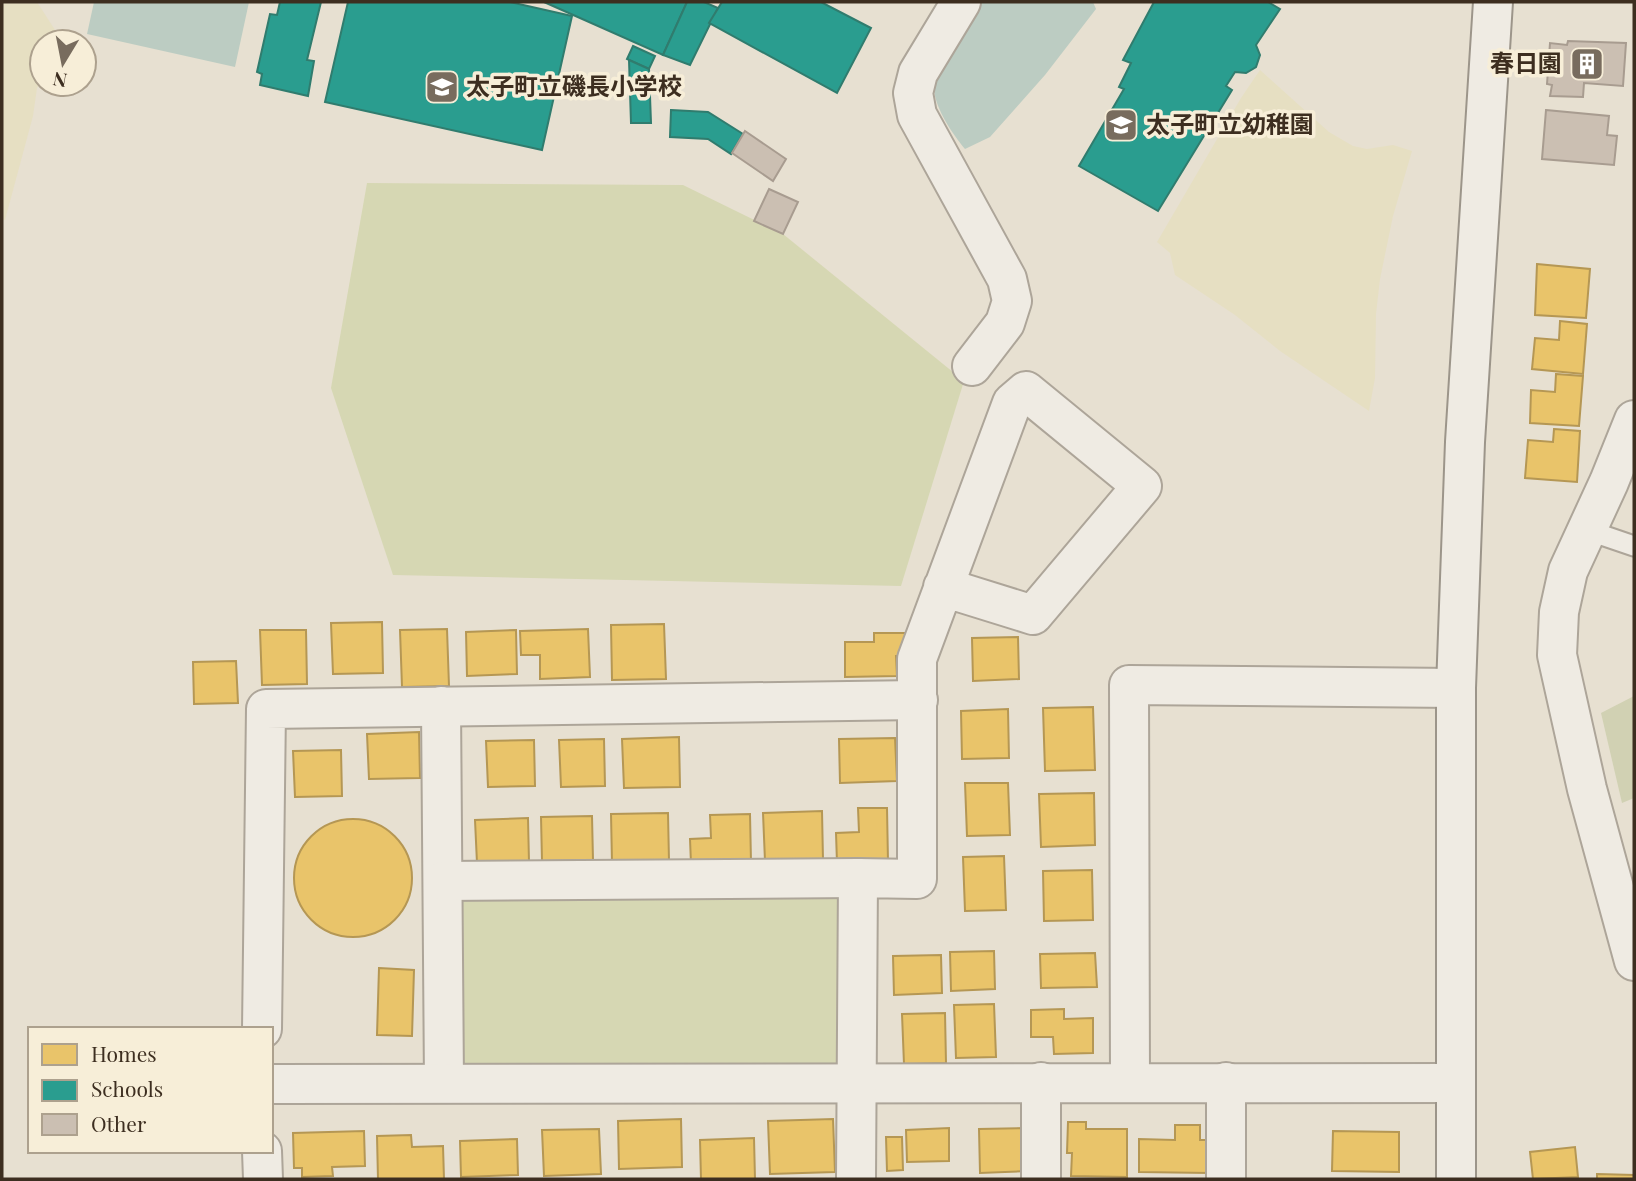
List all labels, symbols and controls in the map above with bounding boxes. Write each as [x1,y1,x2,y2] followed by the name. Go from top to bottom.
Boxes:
[28,28,98,98] north arrow
[1568,45,1606,83] building icon: 春日園
[1490,46,1562,78] place label: 春日園
[51,67,69,95] text: N
[423,68,461,106] school or university icon: 太子町立磯長小学校
[466,69,682,101] place label: 太子町立磯長小学校
[1102,106,1140,144] school or university icon: 太子町立幼稚園
[1146,107,1314,139] place label: 太子町立幼稚園
[28,1027,273,1153] legend
[91,1039,157,1067] text: Homes
[91,1074,163,1102] text: Schools
[91,1109,147,1137] text: Other

